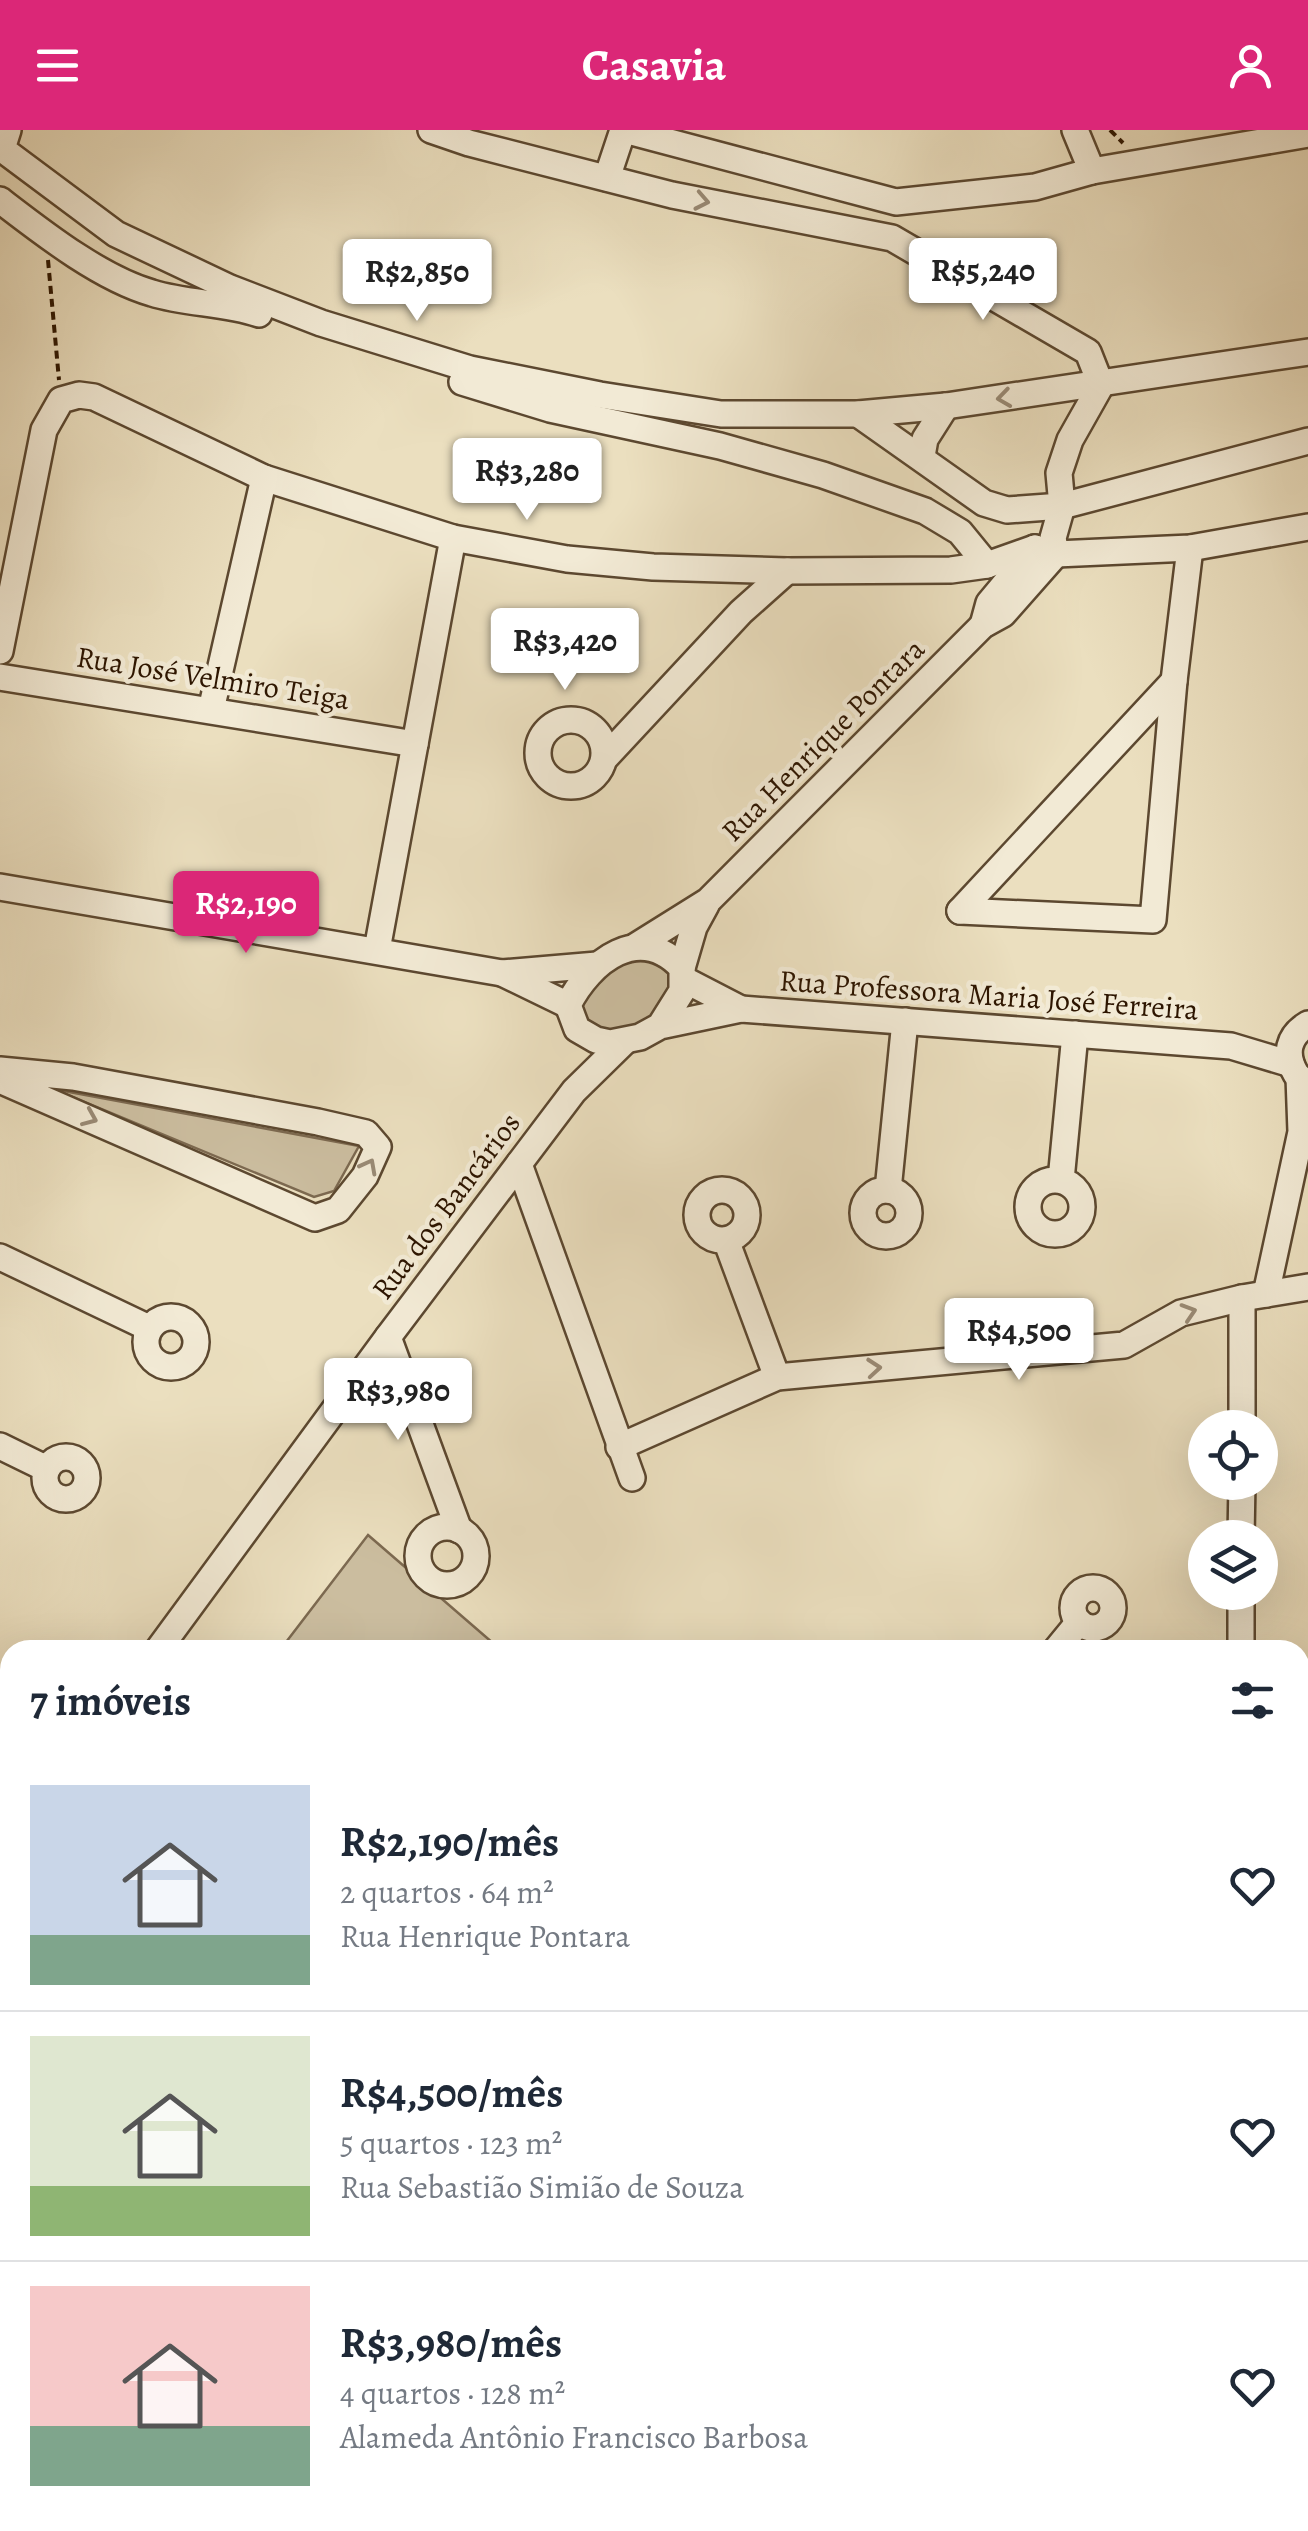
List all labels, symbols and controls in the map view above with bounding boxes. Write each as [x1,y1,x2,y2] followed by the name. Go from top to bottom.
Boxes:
[582,34,726,96] text: Casavia
[30,38,85,93] icon: menu
[1223,38,1278,93] icon: person
[693,189,710,210] one-way arrow
[891,238,1075,323] pin: R$5,240
[325,239,509,324] pin: R$2,850
[931,248,1035,292] text: R$5,240
[365,249,469,293] text: R$2,850
[996,387,1012,408] one-way arrow
[435,438,619,523] pin: R$3,280
[475,448,579,492] text: R$3,280
[473,608,657,693] pin: R$3,420
[513,618,617,662] text: R$3,420
[713,630,933,850] street label: Rua Henrique Pontara
[74,637,352,719] street label: Rua José Velmiro Teiga
[154,871,338,956] pin: R$2,190
[195,881,297,925] text: R$2,190
[778,960,1200,1030] street label: Rua Professora Maria José Ferreira
[363,1104,529,1308] street label: Rua dos Bancários
[80,1106,98,1126] one-way arrow
[356,1158,376,1176] one-way arrow
[927,1298,1111,1383] pin: R$4,500
[1180,1303,1197,1324] one-way arrow
[967,1308,1071,1352] text: R$4,500
[306,1358,490,1443] pin: R$3,980
[866,1358,882,1380] one-way arrow
[346,1368,450,1412] text: R$3,980
[1188,1410,1278,1610] map controls
[1188,1410,1278,1500] button: locate
[1188,1520,1278,1610] button: layers
[30,1672,191,1729] text: 7 imóveis
[1225,1673,1280,1728] icon: filters
[340,1813,559,1870] text: R$2,190/mês
[110,1825,230,1945] icon: home
[1225,1858,1280,1913] icon: heart
[340,1870,554,1914] text: 2 quartos · 64 m²
[340,1914,630,1958] text: Rua Henrique Pontara
[340,2064,563,2121] text: R$4,500/mês
[110,2076,230,2196] icon: home
[1225,2109,1280,2164] icon: heart
[340,2121,562,2165] text: 5 quartos · 123 m²
[340,2165,744,2209] text: Rua Sebastião Simião de Souza
[340,2314,562,2371] text: R$3,980/mês
[110,2326,230,2446] icon: home
[1225,2359,1280,2414] icon: heart
[340,2371,565,2415] text: 4 quartos · 128 m²
[340,2415,808,2459] text: Alameda Antônio Francisco Barbosa

